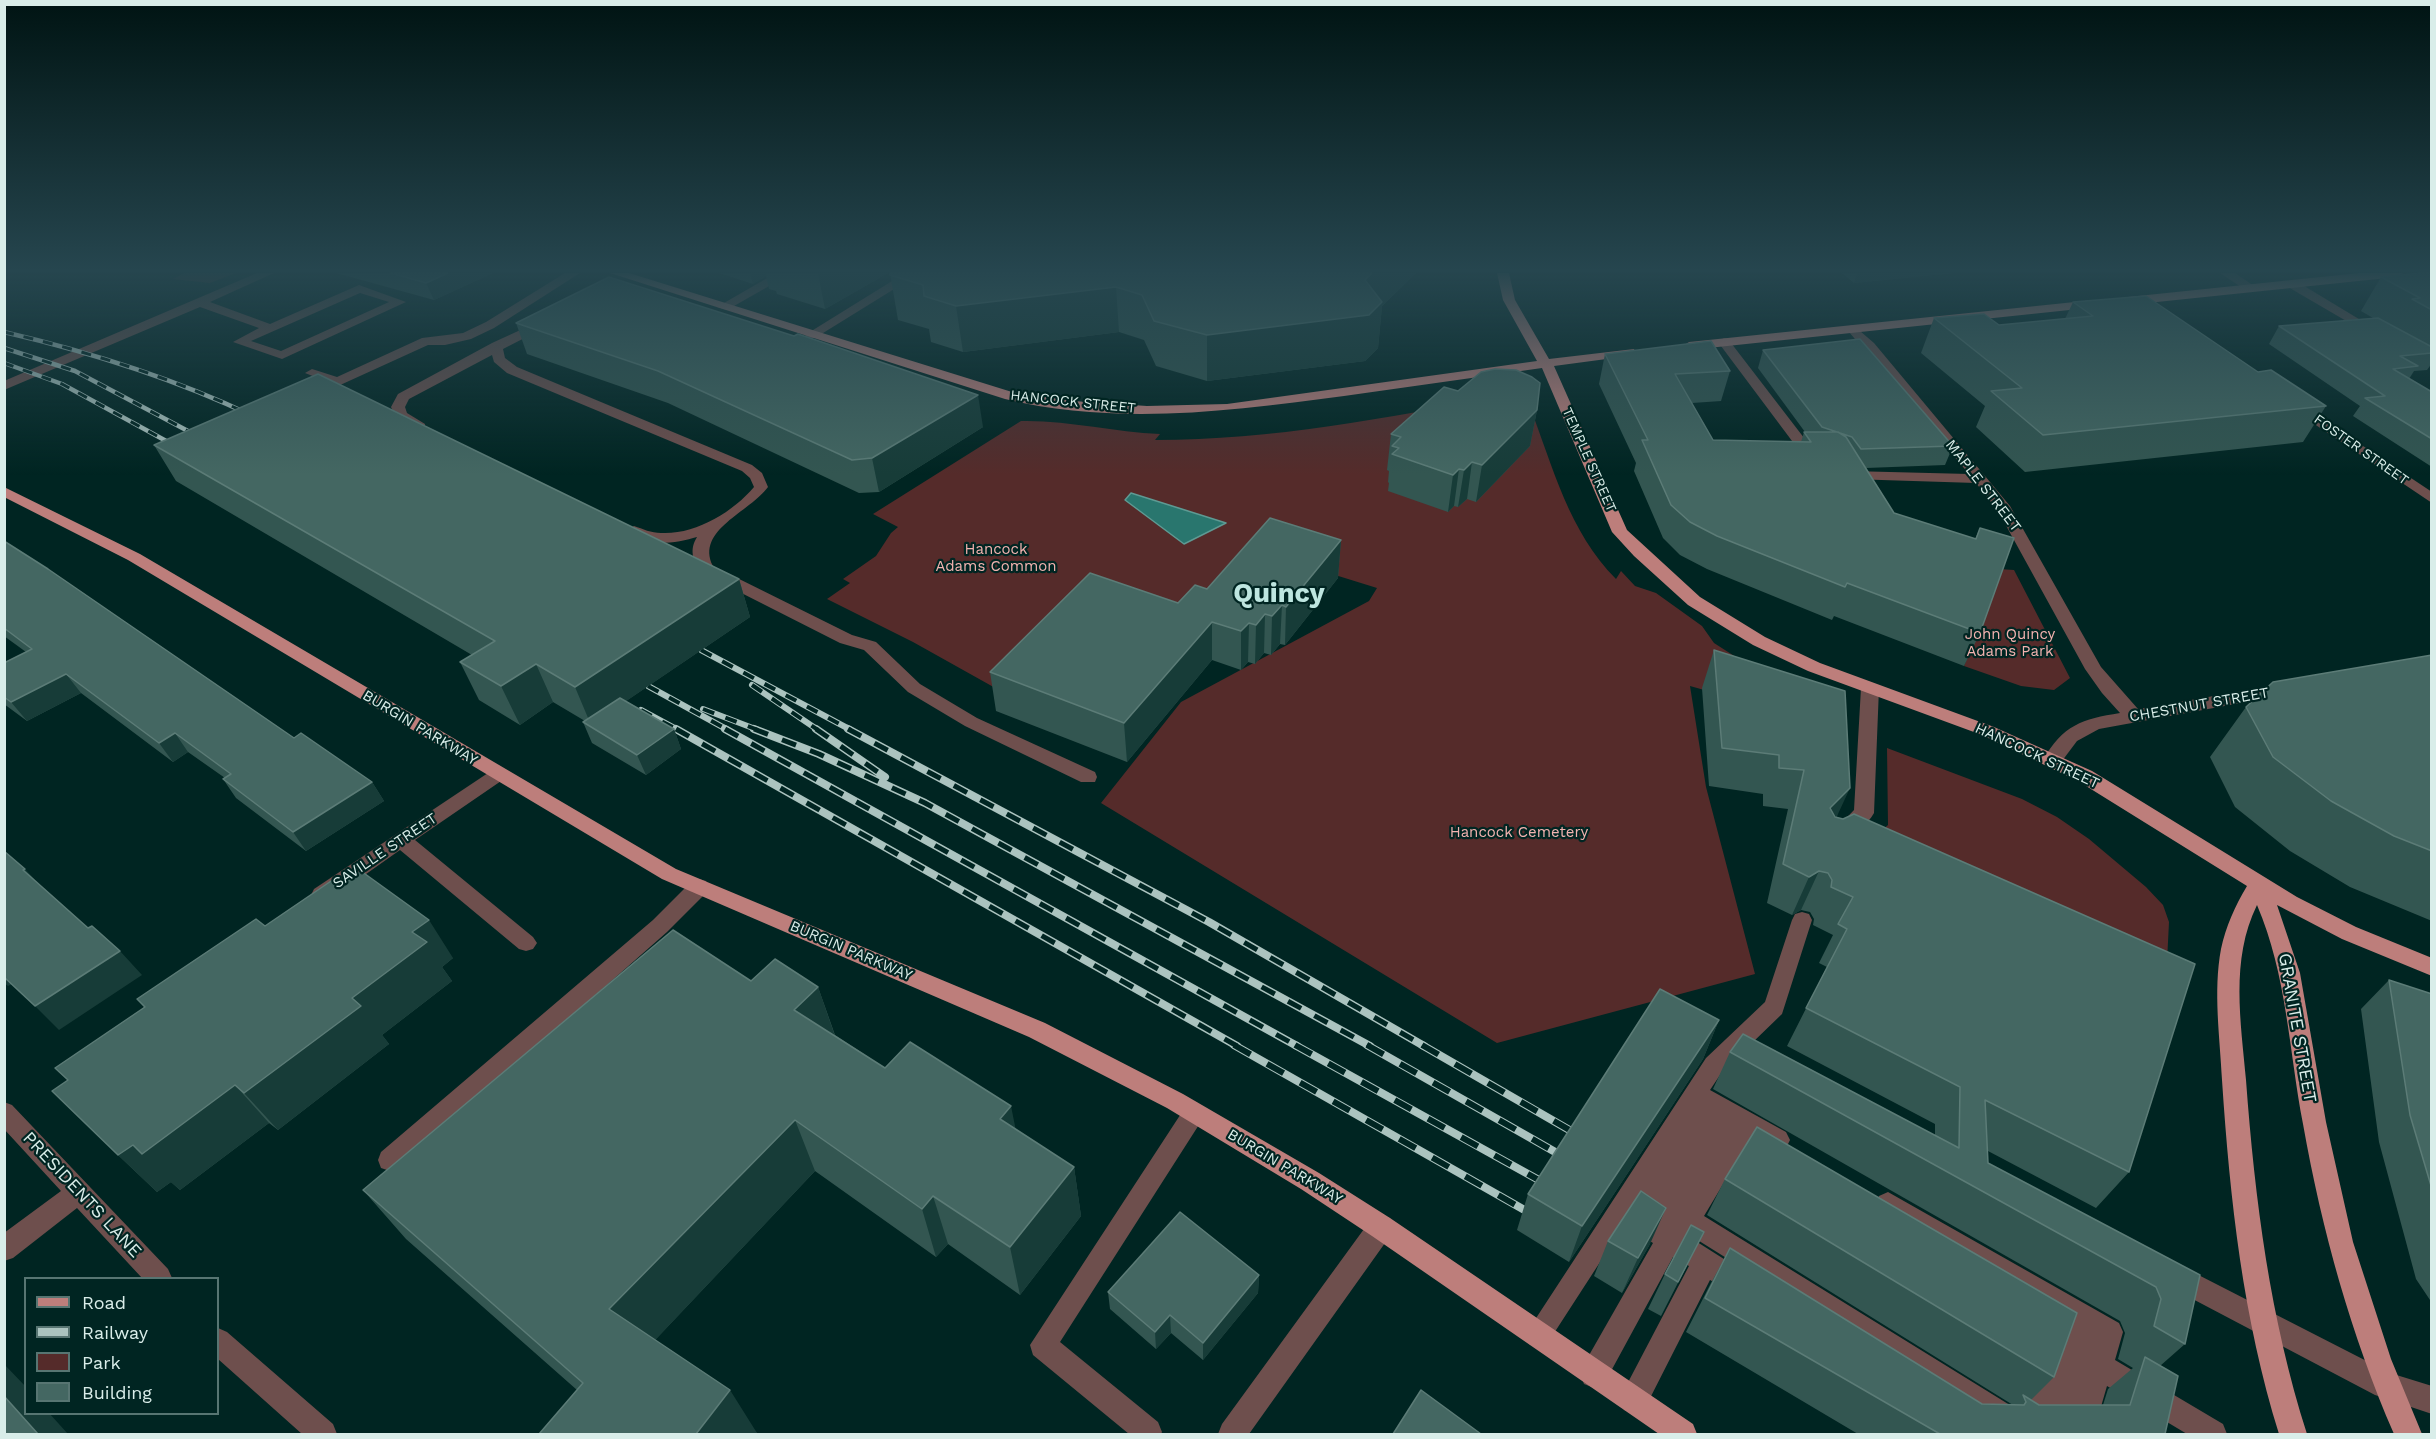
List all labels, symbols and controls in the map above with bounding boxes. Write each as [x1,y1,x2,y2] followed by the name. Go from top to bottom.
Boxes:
[1009,387,1137,417] street label: HANCOCK STREET
[1558,405,1620,515] street label: TEMPLE STREET
[2311,411,2411,489] street label: FOSTER STREET
[1941,436,2025,536] street label: MAPLE STREET
[935,541,1057,576] park label: Hancock Adams Common
[1233,578,1325,610] district label: Quincy
[1965,626,2055,661] park label: John Quincy Adams Park
[2128,684,2270,726] street label: CHESTNUT STREET
[359,687,481,769] street label: BURGIN PARKWAY
[1972,719,2102,793] street label: HANCOCK STREET
[330,810,440,892] street label: SAVILLE STREET
[1450,824,1588,842] park label: Hancock Cemetery
[787,917,915,985] street label: BURGIN PARKWAY
[2273,951,2321,1105] street label: GRANITE STREET
[1224,1126,1346,1208] street label: BURGIN PARKWAY
[18,1128,146,1262] street label: PRESIDENTS LANE
[24,1277,219,1415] legend
[82,1292,126,1313] text: Road
[82,1322,148,1343] text: Railway
[82,1352,121,1373] text: Park
[82,1382,152,1403] text: Building

